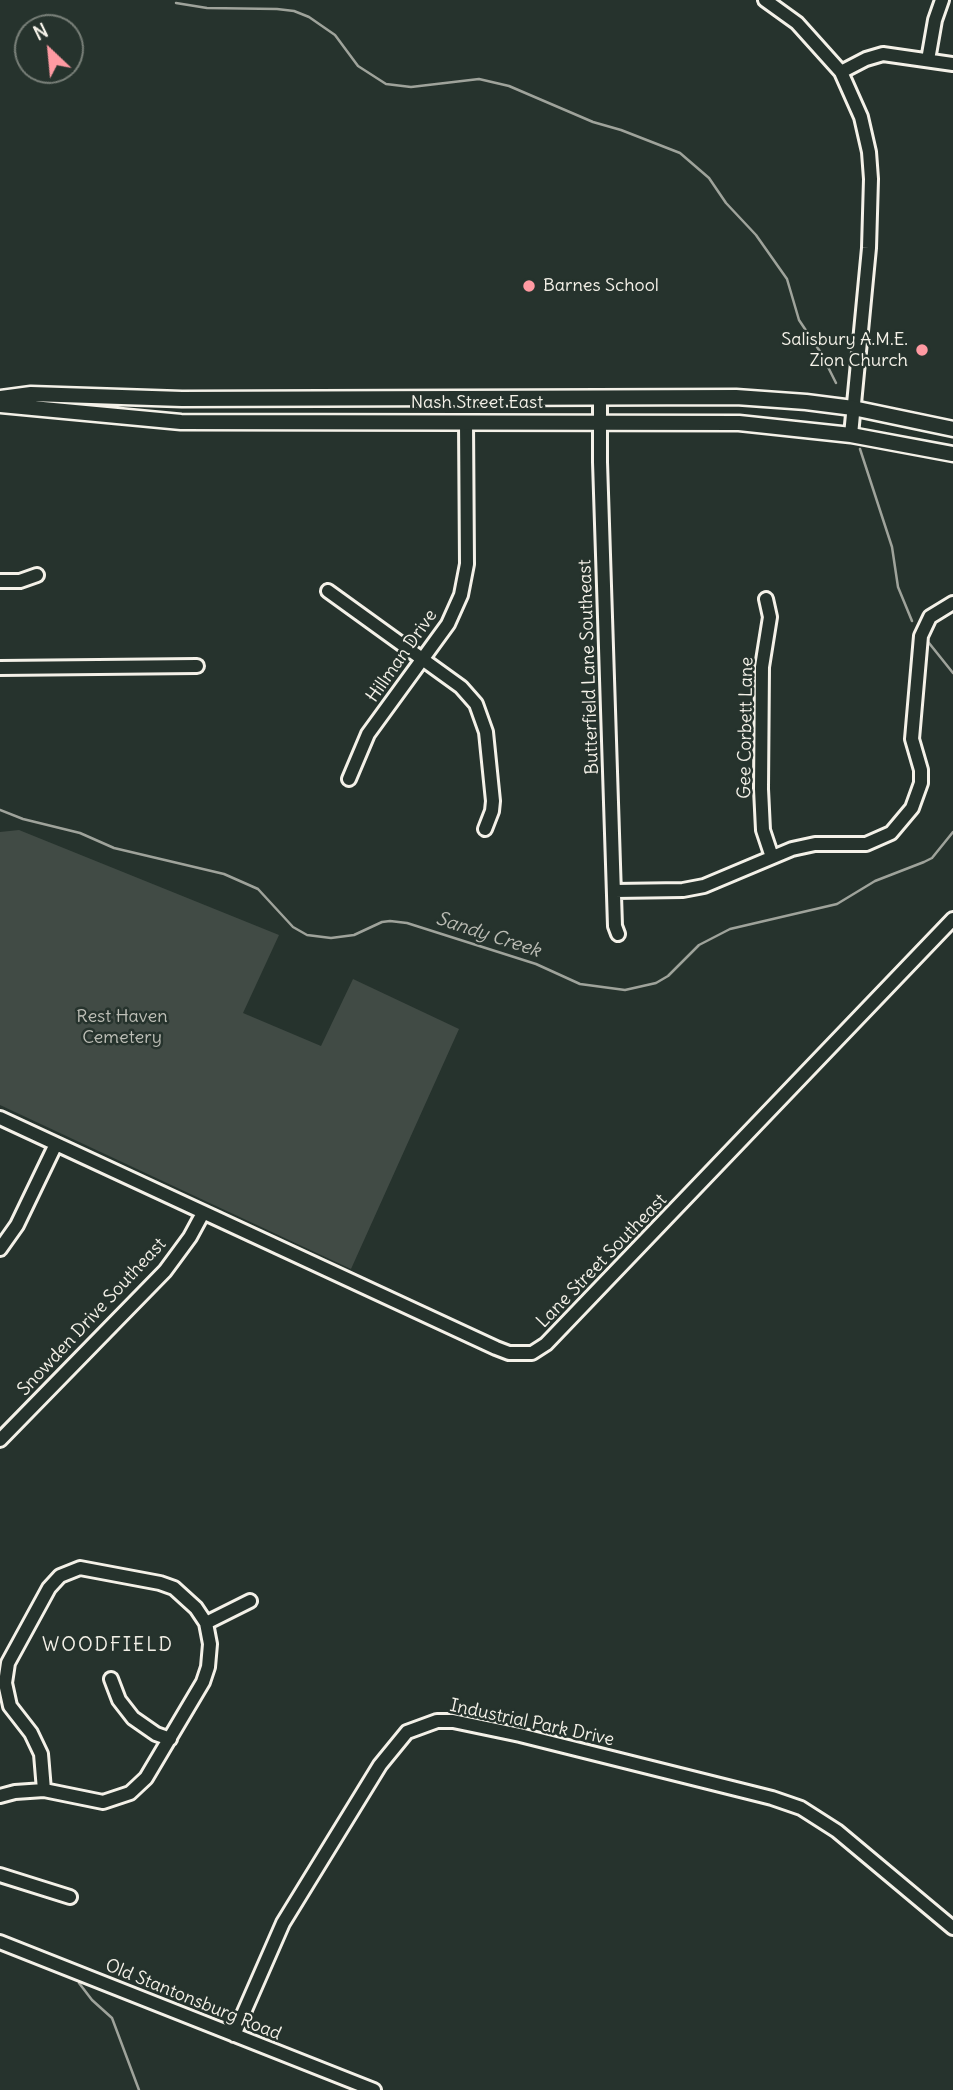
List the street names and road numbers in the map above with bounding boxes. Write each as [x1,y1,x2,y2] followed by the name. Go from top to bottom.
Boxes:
[411,392,543,414] street label: Nash Street East
[574,559,604,775] street label: Butterfield Lane Southeast
[362,605,442,707] street label: Hillman Drive
[734,657,758,799] street label: Gee Corbett Lane
[532,1189,672,1333] street label: Lane Street Southeast
[13,1234,171,1400] street label: Snowden Drive Southeast
[448,1695,616,1751] street label: Industrial Park Drive
[102,1955,284,2045] street label: Old Stantonsburg Road

